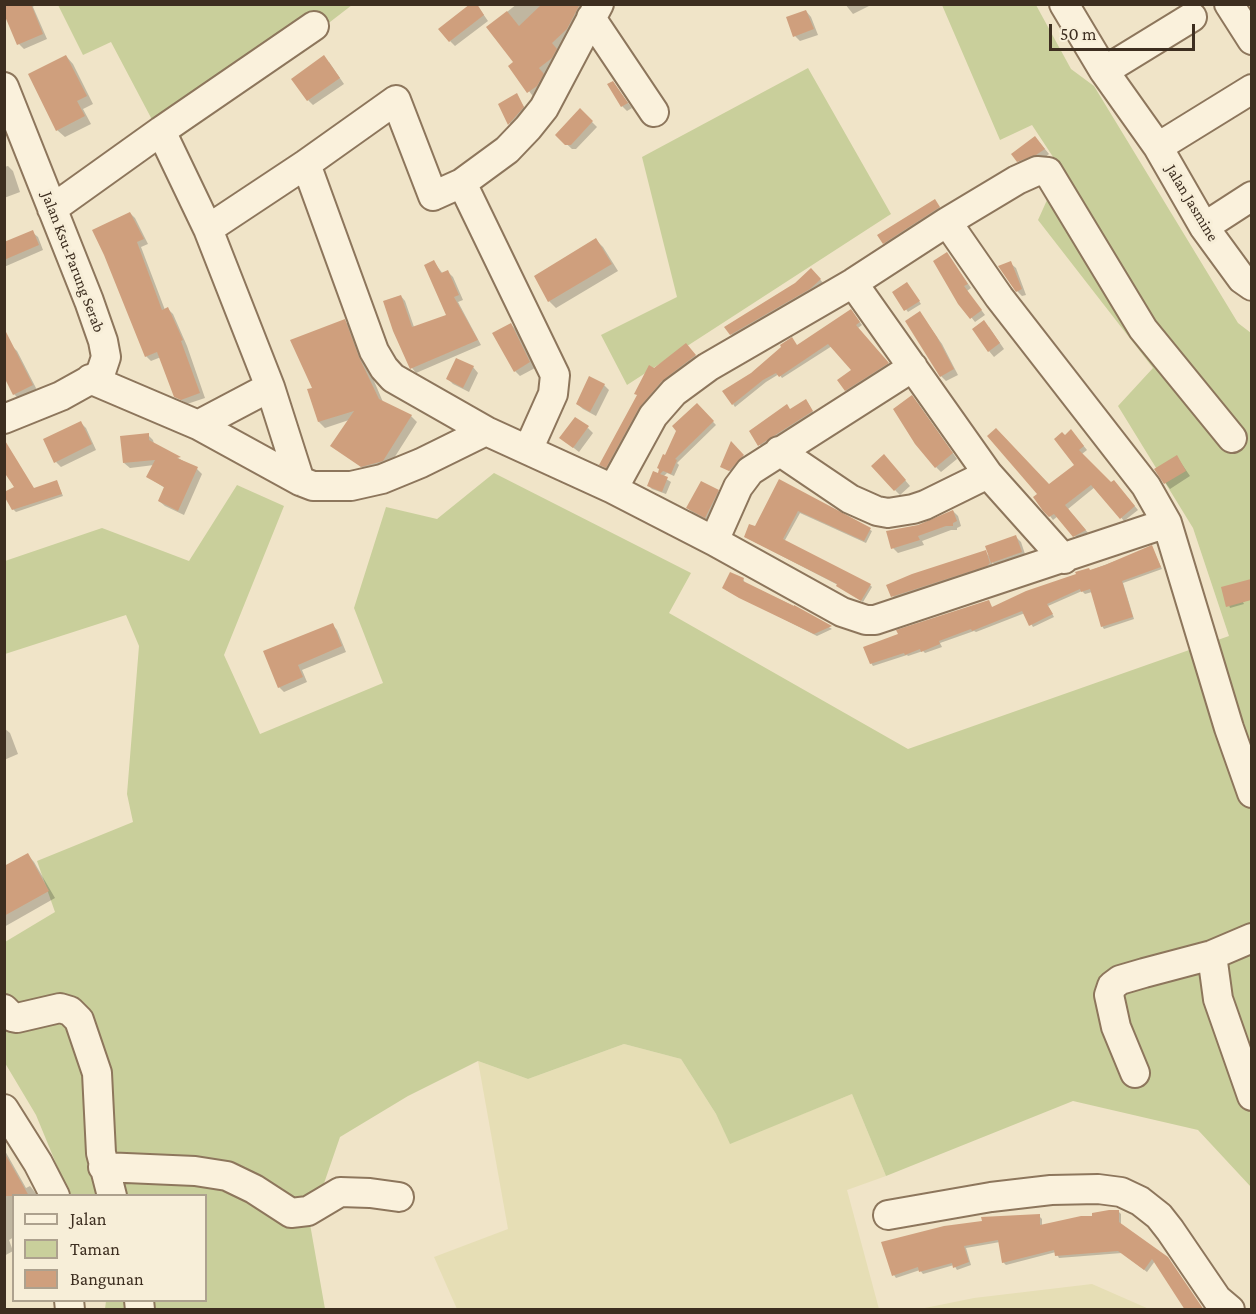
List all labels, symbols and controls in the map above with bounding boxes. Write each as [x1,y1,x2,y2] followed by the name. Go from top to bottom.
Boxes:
[1052,12,1198,50] scale bar
[1060,24,1097,44] text: 50 m
[1162,161,1222,245] street label: Jalan Jasmine
[37,189,109,335] street label: Jalan Ksu-Parung Serab
[12,1194,207,1302] legend
[70,1209,106,1229] text: Jalan
[70,1239,120,1259] text: Taman
[70,1269,144,1289] text: Bangunan

